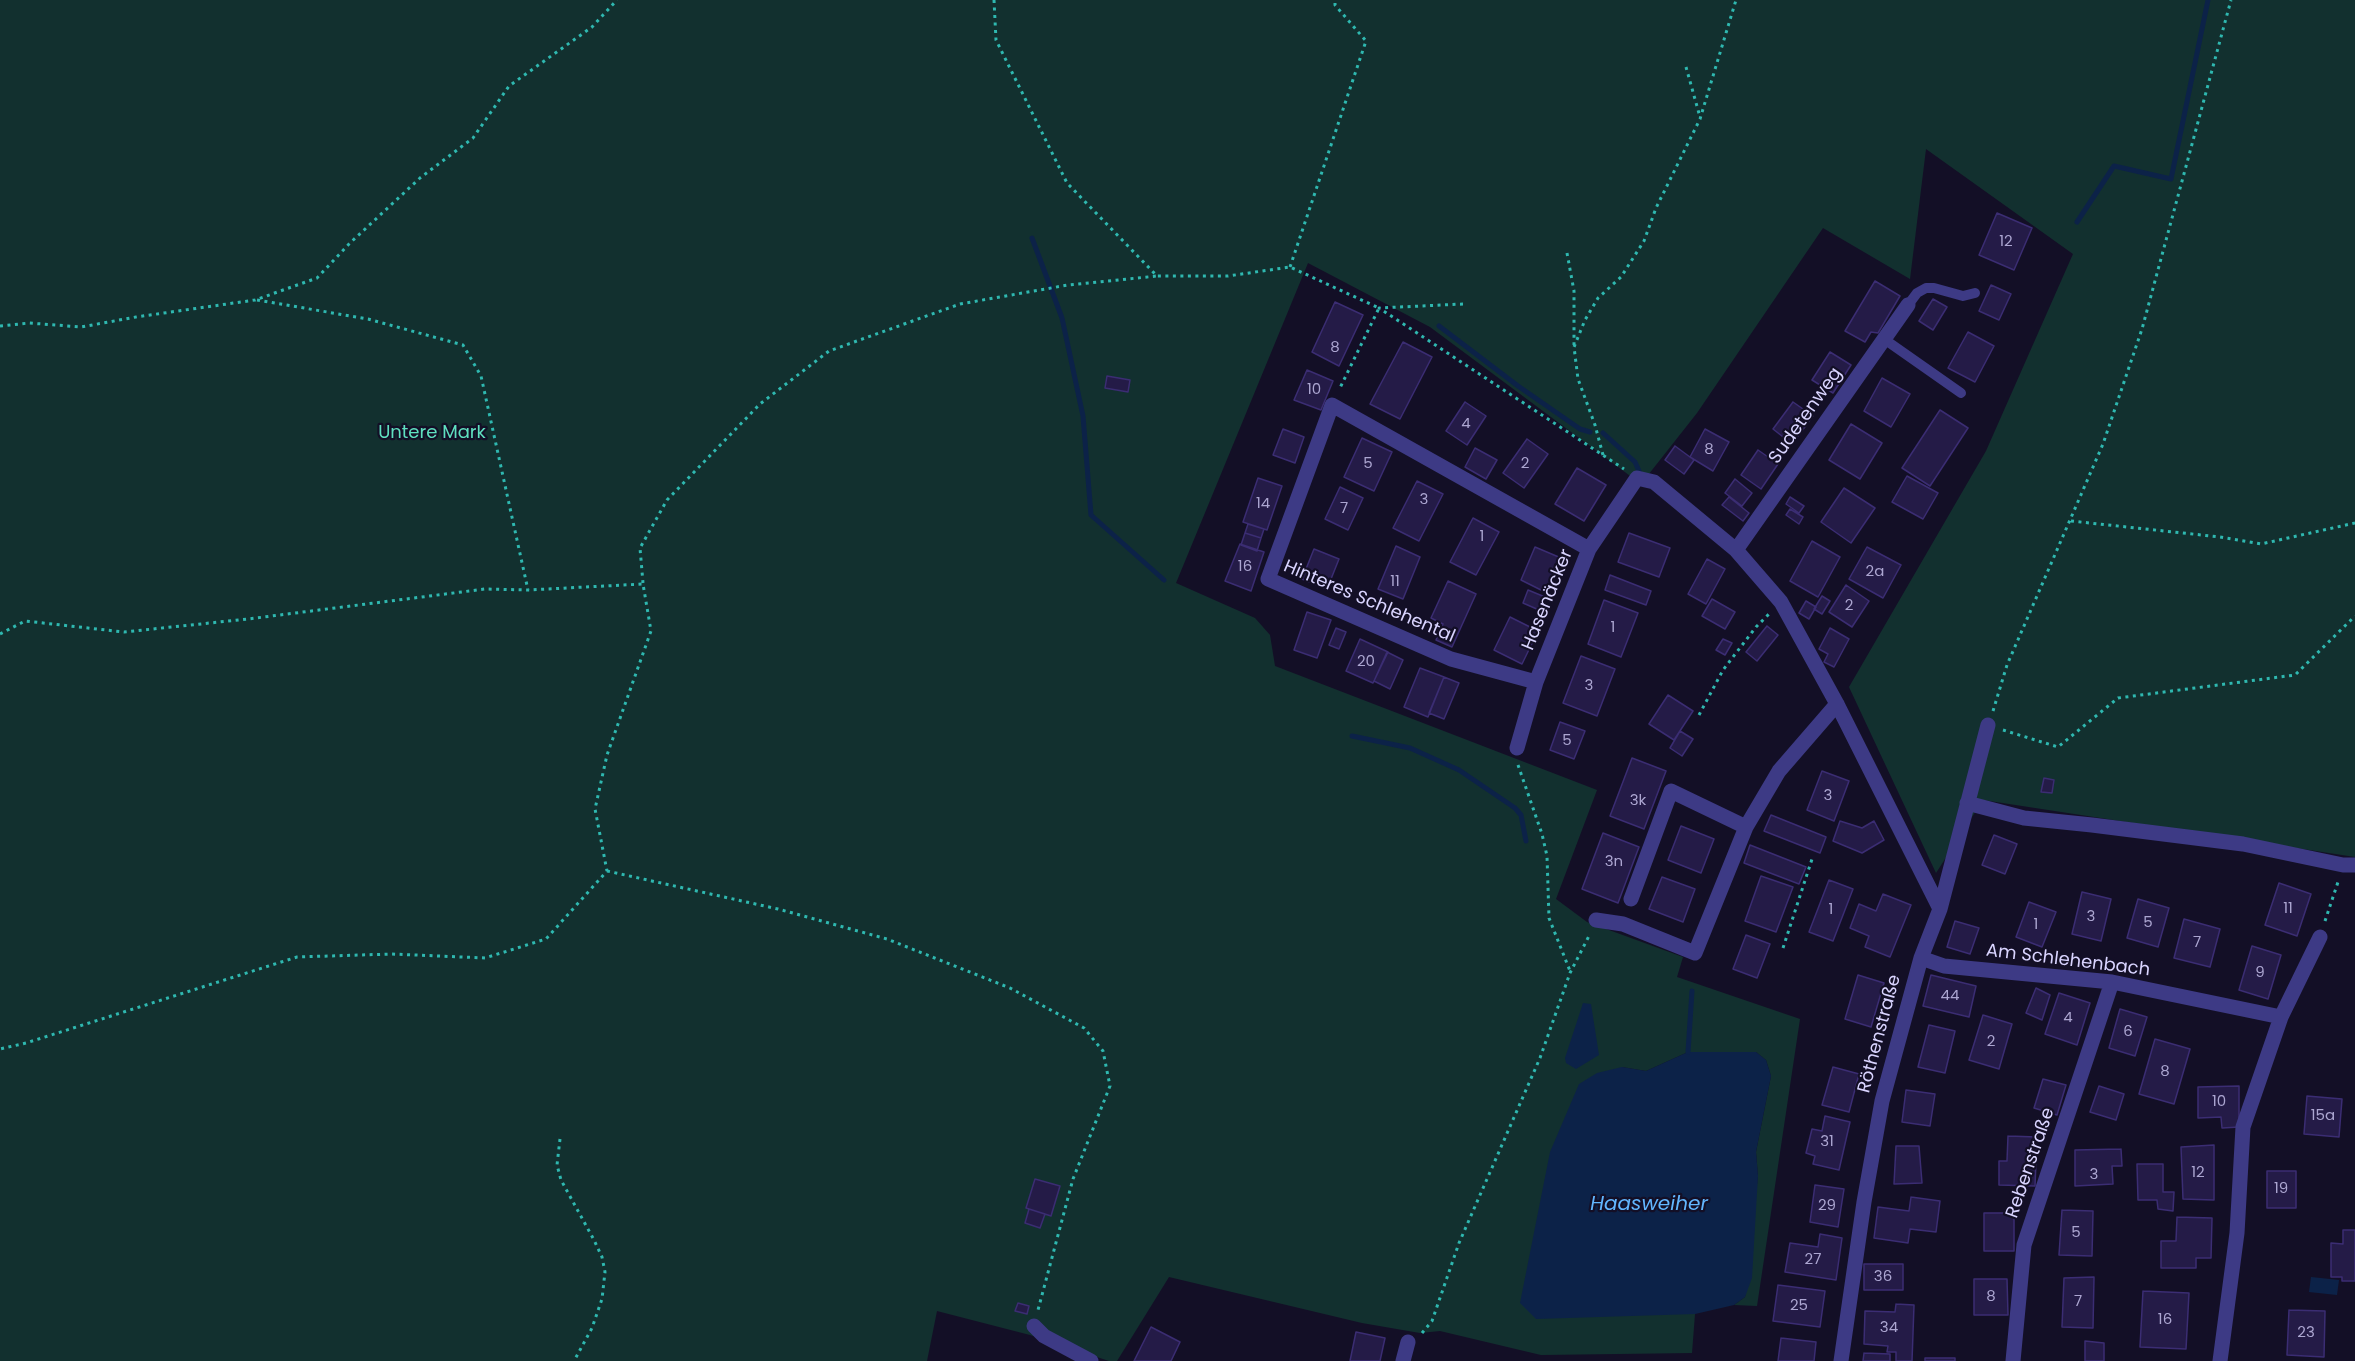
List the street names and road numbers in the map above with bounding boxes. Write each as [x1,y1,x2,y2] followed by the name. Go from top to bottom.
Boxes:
[1765,364,1847,468] street label: Sudetenweg
[1518,546,1578,654] street label: Hasenäcker
[1280,556,1458,648] street label: Hinteres Schlehental
[1985,940,2151,982] street label: Am Schlehenbach
[1854,973,1906,1095] street label: Röthenstraße
[2002,1105,2060,1221] street label: Rebenstraße

